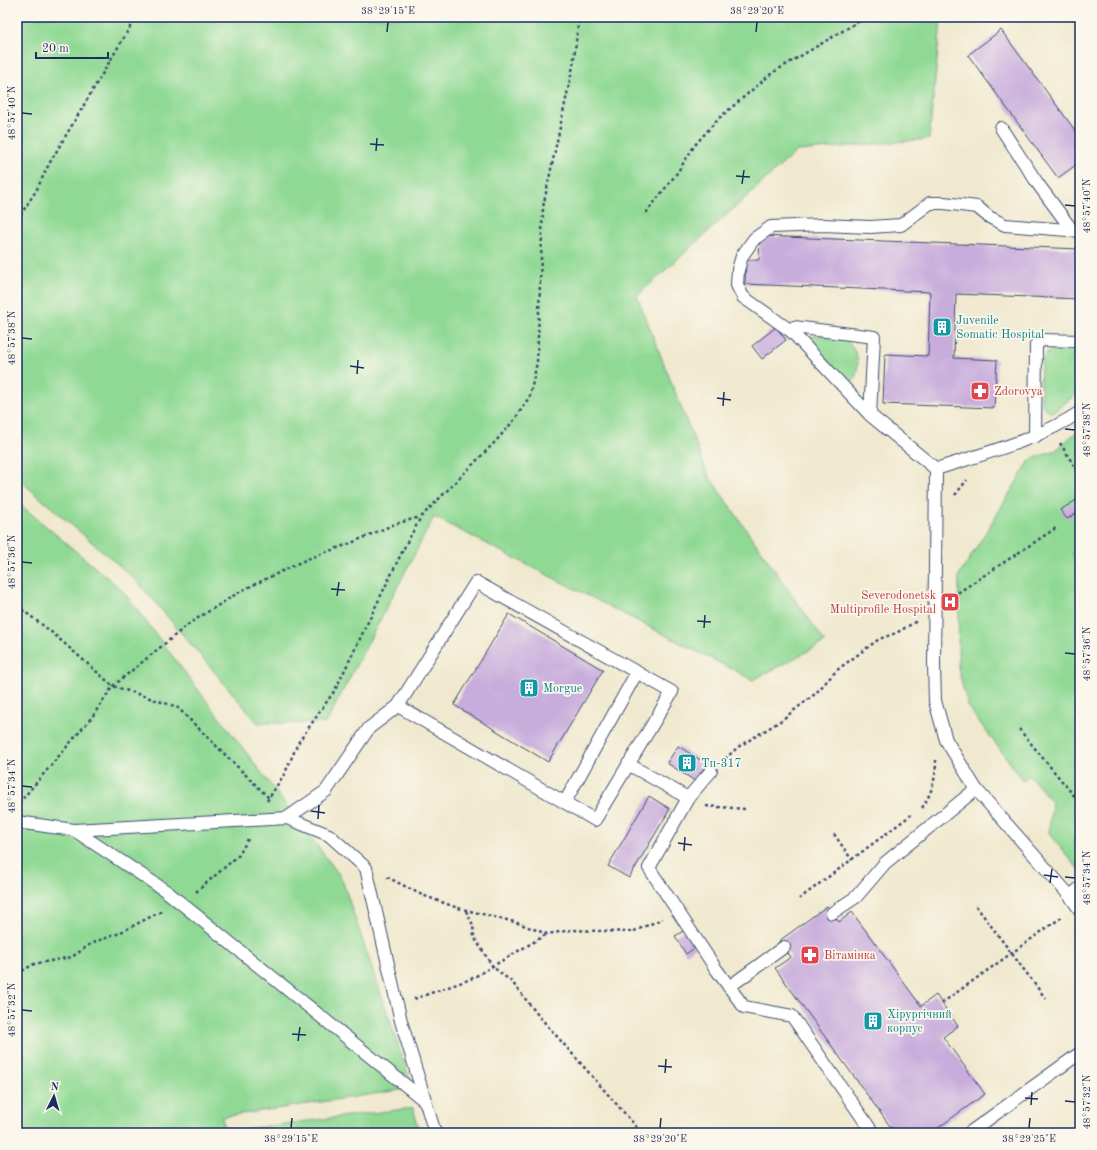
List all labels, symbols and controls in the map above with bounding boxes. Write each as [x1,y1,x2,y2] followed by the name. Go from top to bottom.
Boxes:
[361,6,415,16] text: 38°29'15"E
[730,6,784,16] text: 38°29'20"E
[36,34,108,60] scale bar
[42,43,69,55] text: 20 m
[7,85,17,140] text: 48°57'40"N
[1082,178,1092,233] text: 48°57'40"N
[7,310,17,365] text: 48°57'38"N
[956,315,1044,341] place label: Juvenile Somatic Hospital
[931,316,953,338] building icon: Juvenile Somatic Hospital
[969,380,991,402] pharmacy icon: Zdorovya
[994,386,1043,398] place label: Zdorovya
[1082,402,1092,457] text: 48°57'38"N
[7,534,17,589] text: 48°57'36"N
[830,590,936,616] place label: Severodonetsk Multiprofile Hospital
[939,591,961,613] hospital icon: Severodonetsk Multiprofile Hospital
[1082,626,1092,681] text: 48°57'36"N
[518,677,540,699] building icon: Morgue
[543,683,583,695] place label: Morgue
[676,752,698,774] building icon: Тп-317
[7,758,17,813] text: 48°57'34"N
[701,758,741,770] place label: Тп-317
[1082,850,1092,905] text: 48°57'34"N
[799,944,821,966] pharmacy icon: Вітамінка
[824,949,876,962] place label: Вітамінка
[7,982,17,1037] text: 48°57'32"N
[887,1008,952,1035] place label: Хірургічний корпус
[862,1010,884,1032] building icon: Хірургічний корпус
[1082,1074,1092,1129] text: 48°57'32"N
[34,1076,74,1116] north arrow
[50,1082,60,1093] text: N
[264,1134,318,1144] text: 38°29'15"E
[633,1134,687,1144] text: 38°29'20"E
[1002,1134,1056,1144] text: 38°29'25"E

